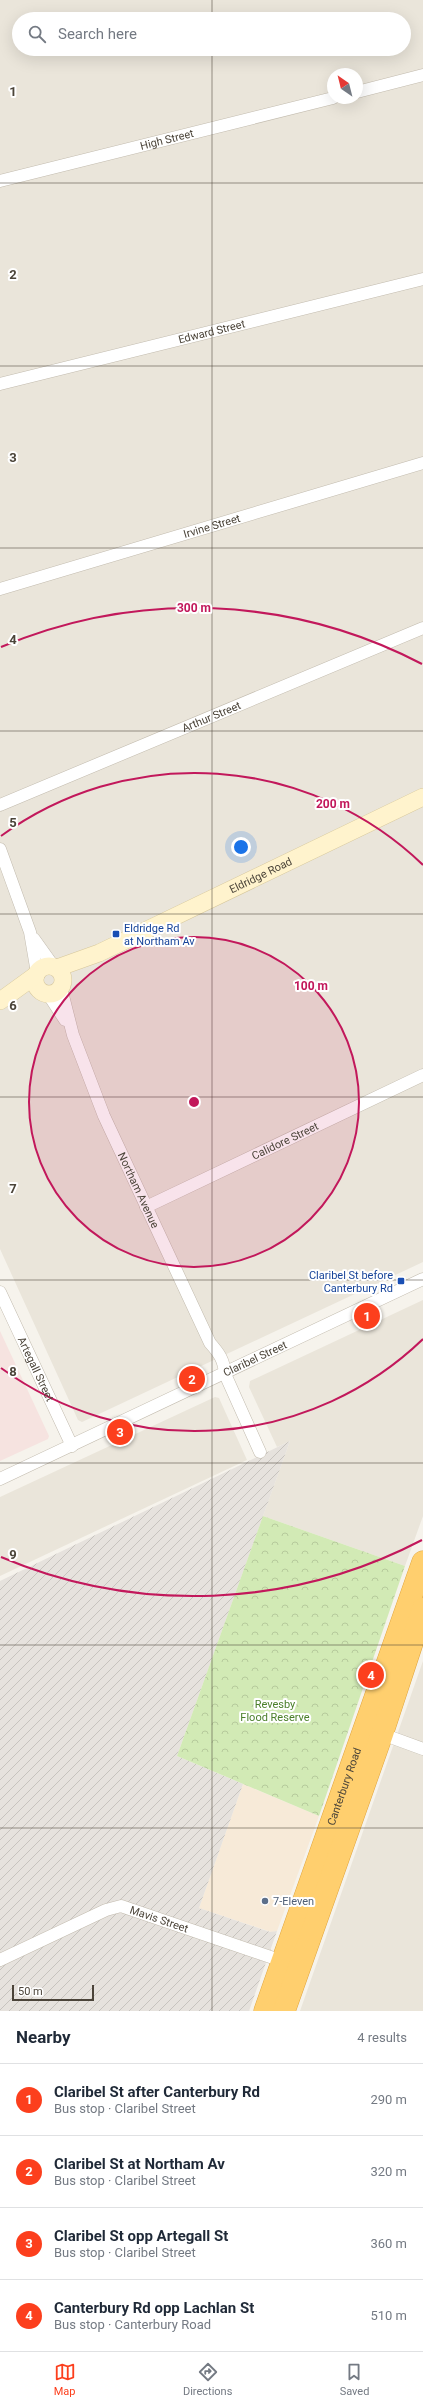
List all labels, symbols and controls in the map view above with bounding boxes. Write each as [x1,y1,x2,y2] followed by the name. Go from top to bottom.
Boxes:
[12,12,411,56] search box
[26,23,48,45] icon: search
[58,25,137,43] text: Search here
[327,68,363,104] north arrow
[9,84,17,99] text: 1
[139,126,195,152] street label: High Street
[9,267,17,282] text: 2
[177,317,247,346] street label: Edward Street
[9,450,17,465] text: 3
[182,511,242,541] street label: Irvine Street
[177,601,211,615] text: 300 m
[9,632,17,647] text: 4
[180,698,243,735] street label: Arthur Street
[316,797,350,811] text: 200 m
[9,815,17,830] text: 5
[231,837,251,857] your location
[227,855,294,896] street label: Eldridge Road
[124,922,195,948] place label: Eldridge Rd at Northam Av
[111,929,121,939] marker: Eldridge Rd at Northam Av
[294,979,328,993] text: 100 m
[9,998,17,1013] text: 6
[187,1095,201,1109] centre of rings
[250,1119,321,1162] street label: Calidore Street
[115,1150,162,1230] street label: Northam Avenue
[9,1181,17,1196] text: 7
[309,1269,393,1295] place label: Claribel St before Canterbury Rd
[396,1276,406,1286] marker: Claribel St before Canterbury Rd
[354,1301,380,1331] pin: 1
[15,1335,57,1404] street label: Artegall Street
[221,1338,289,1379] street label: Claribel Street
[9,1364,17,1379] text: 8
[179,1364,205,1394] pin: 2
[107,1417,133,1447] pin: 3
[9,1547,17,1562] text: 9
[358,1660,384,1690] pin: 4
[240,1698,310,1724] park label: Revesby Flood Reserve
[324,1746,364,1827] street label: Canterbury Road
[273,1895,314,1908] place label: 7-Eleven
[260,1896,270,1906] marker: 7-Eleven
[128,1903,190,1935] street label: Mavis Street
[12,1983,94,2002] scale bar
[18,1985,43,1998] text: 50 m
[16,2027,71,2047] text: Nearby
[357,2030,407,2045] text: 4 results
[54,2083,260,2101] text: Claribel St after Canterbury Rd
[25,2092,33,2107] text: 1
[370,2092,407,2107] text: 290 m
[54,2101,196,2116] text: Bus stop · Claribel Street
[54,2155,225,2173] text: Claribel St at Northam Av
[25,2164,33,2179] text: 2
[370,2164,407,2179] text: 320 m
[54,2173,196,2188] text: Bus stop · Claribel Street
[54,2227,228,2245] text: Claribel St opp Artegall St
[25,2236,33,2251] text: 3
[370,2236,407,2251] text: 360 m
[54,2245,196,2260] text: Bus stop · Claribel Street
[54,2299,254,2317] text: Canterbury Rd opp Lachlan St
[25,2308,33,2323] text: 4
[370,2308,407,2323] text: 510 m
[54,2317,211,2332] text: Bus stop · Canterbury Road
[54,2361,76,2398] tab: Map
[183,2361,232,2398] tab: Directions
[340,2361,369,2398] tab: Saved

